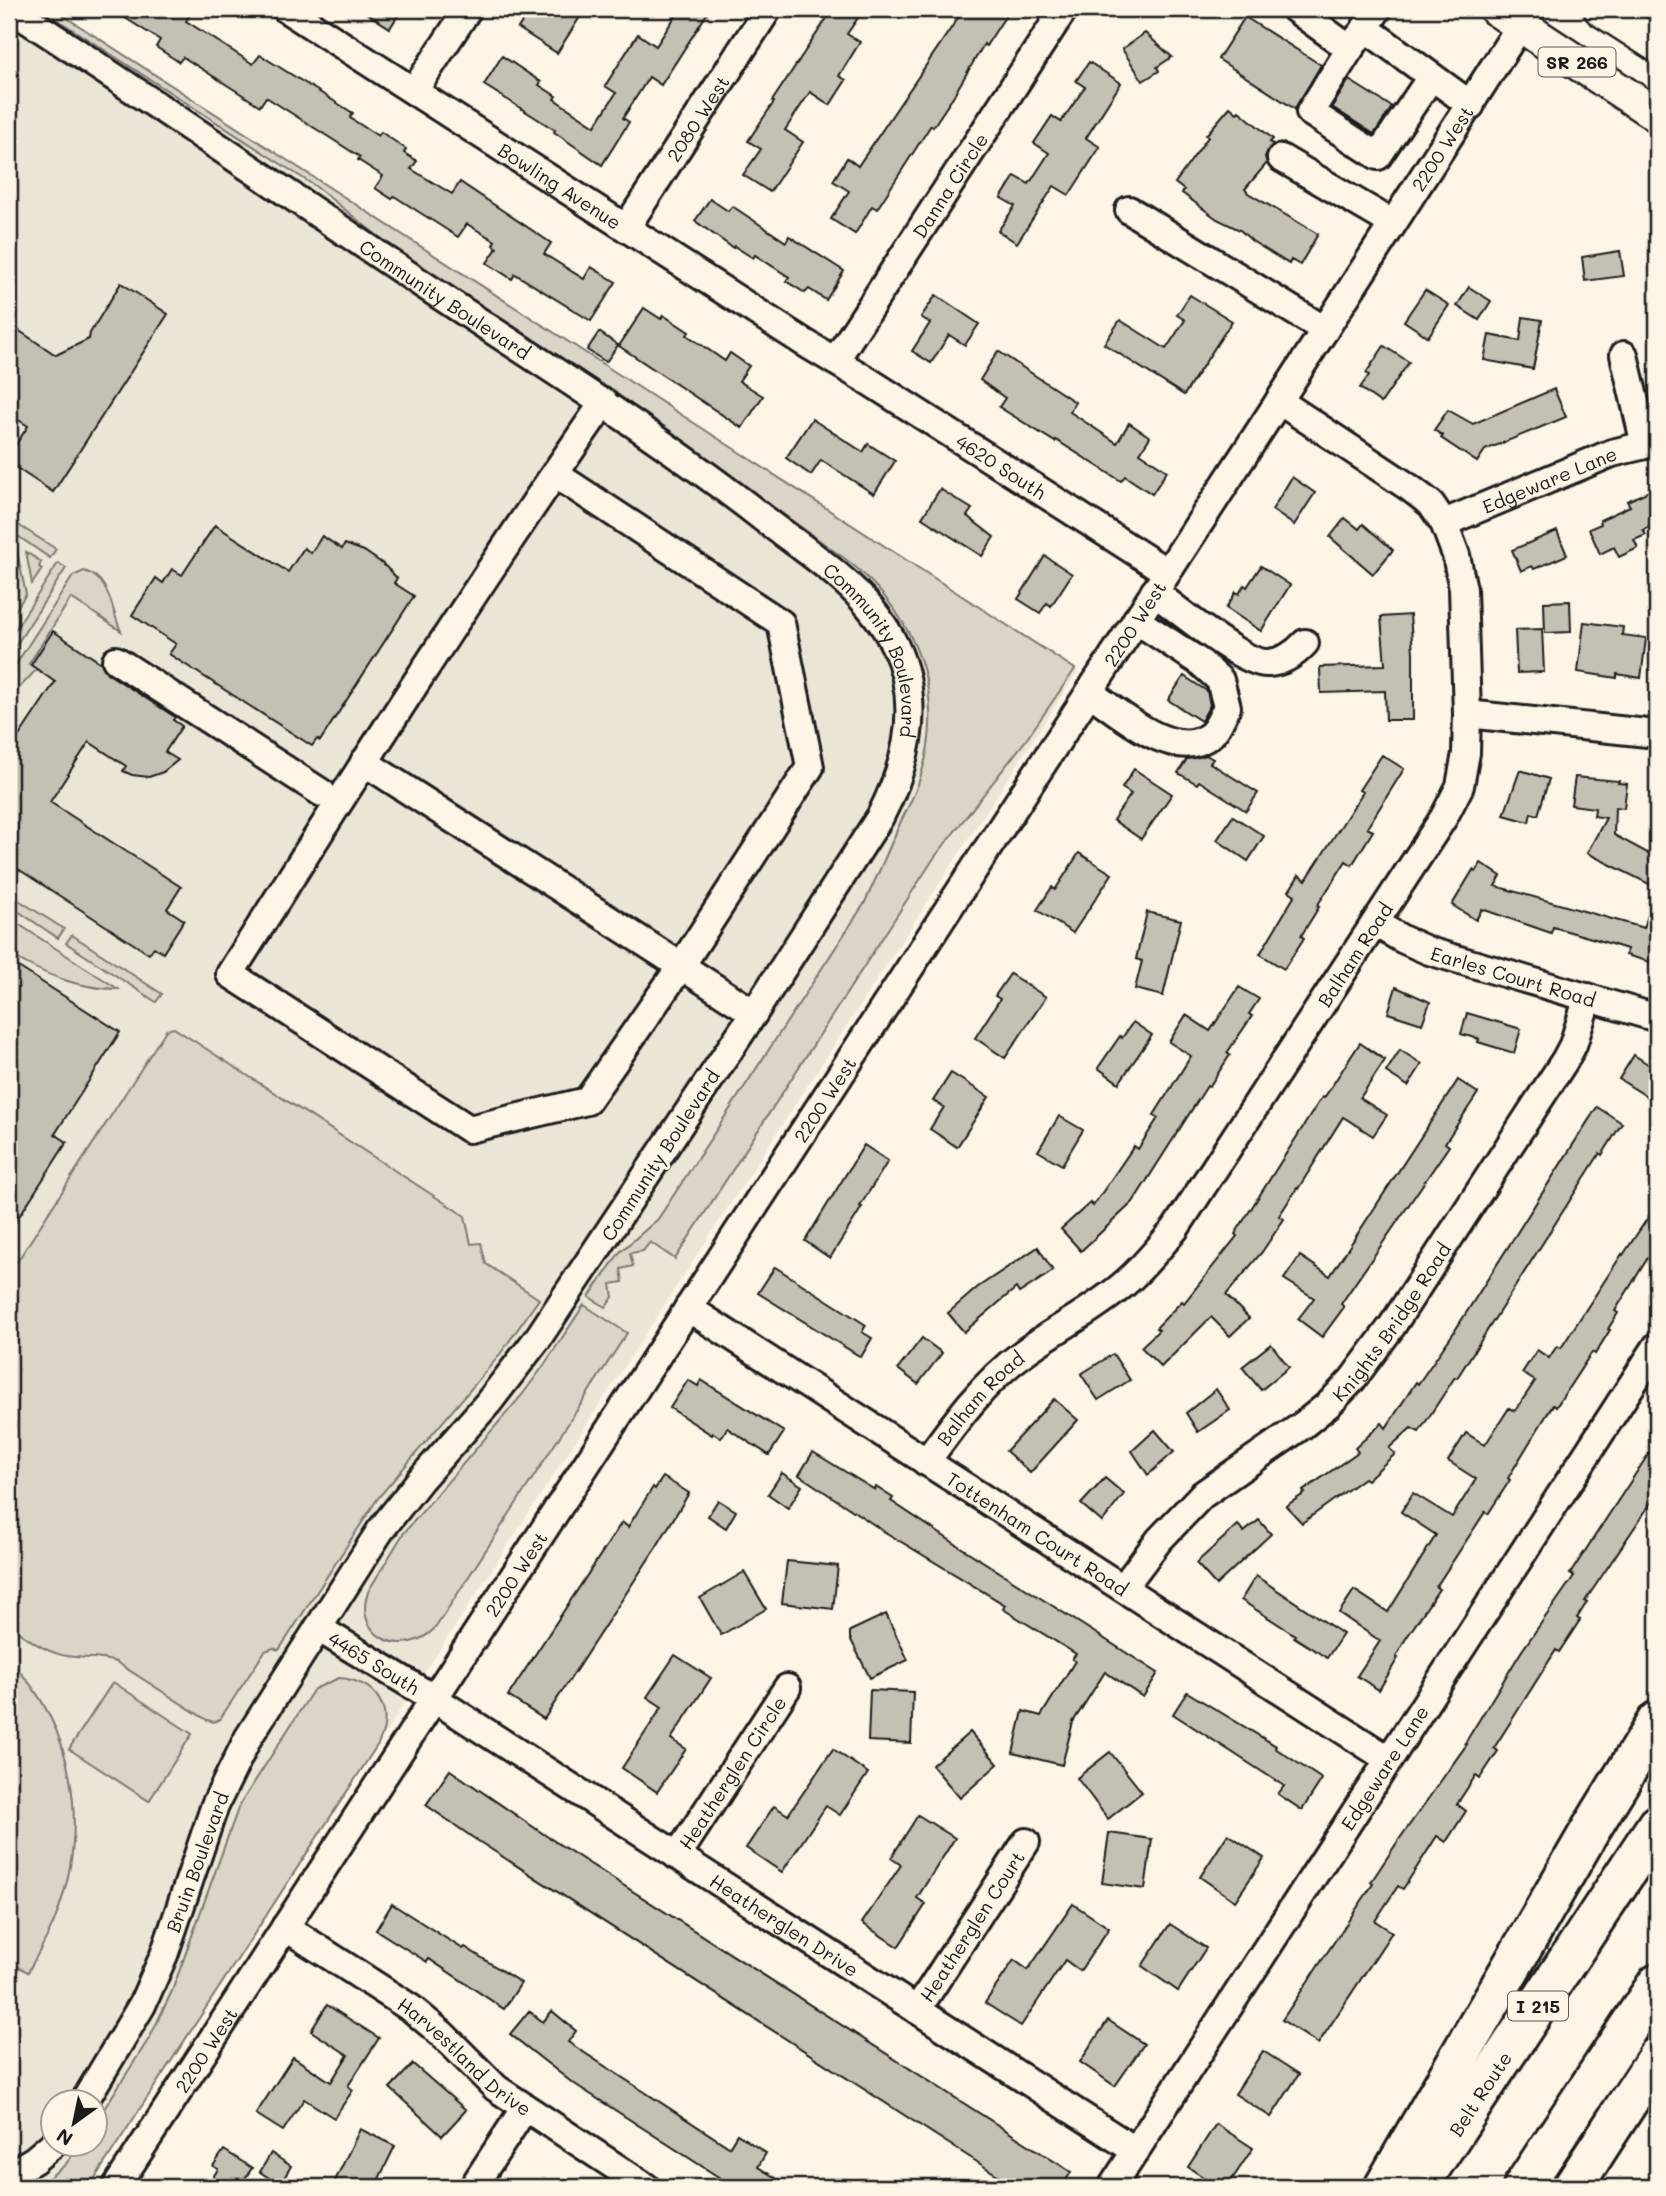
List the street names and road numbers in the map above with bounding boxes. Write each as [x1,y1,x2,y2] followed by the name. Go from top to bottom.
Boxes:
[1538,48,1616,76] road number: SR 266
[660,70,734,166] street label: 2080 West
[1405,101,1478,196] street label: 2200 West
[906,128,993,242] street label: Danna Circle
[494,137,627,234] street label: Bowling Avenue
[355,233,535,364] street label: Community Boulevard
[951,428,1051,504] street label: 4620 South
[1478,440,1620,518] street label: Edgeware Lane
[819,557,922,739] street label: Community Boulevard
[1097,576,1171,671] street label: 2200 West
[1311,897,1398,1011] street label: Balham Road
[1428,940,1599,1012] street label: Earles Court Road
[787,1052,861,1147] street label: 2200 West
[595,1064,725,1246] street label: Community Boulevard
[1326,1238,1456,1406] street label: Knights Bridge Road
[930,1345,1029,1450] street label: Balham Road
[942,1466,1133,1601] street label: Tottenham Court Road
[479,1526,552,1621] street label: 2200 West
[324,1625,425,1700] street label: 4465 South
[672,1691,791,1854] street label: Heatherglen Circle
[1334,1700,1434,1835] street label: Edgeware Lane
[160,1788,234,1936] street label: Bruin Boulevard
[913,1846,1030,2006] street label: Heatherglen Court
[706,1868,864,1982] street label: Heatherglen Drive
[393,1991,537,2121] street label: Harvestland Drive
[1508,1992,1568,2020] road number: I 215
[169,2002,242,2097] street label: 2200 West
[1443,2046,1517,2141] street label: Belt Route

